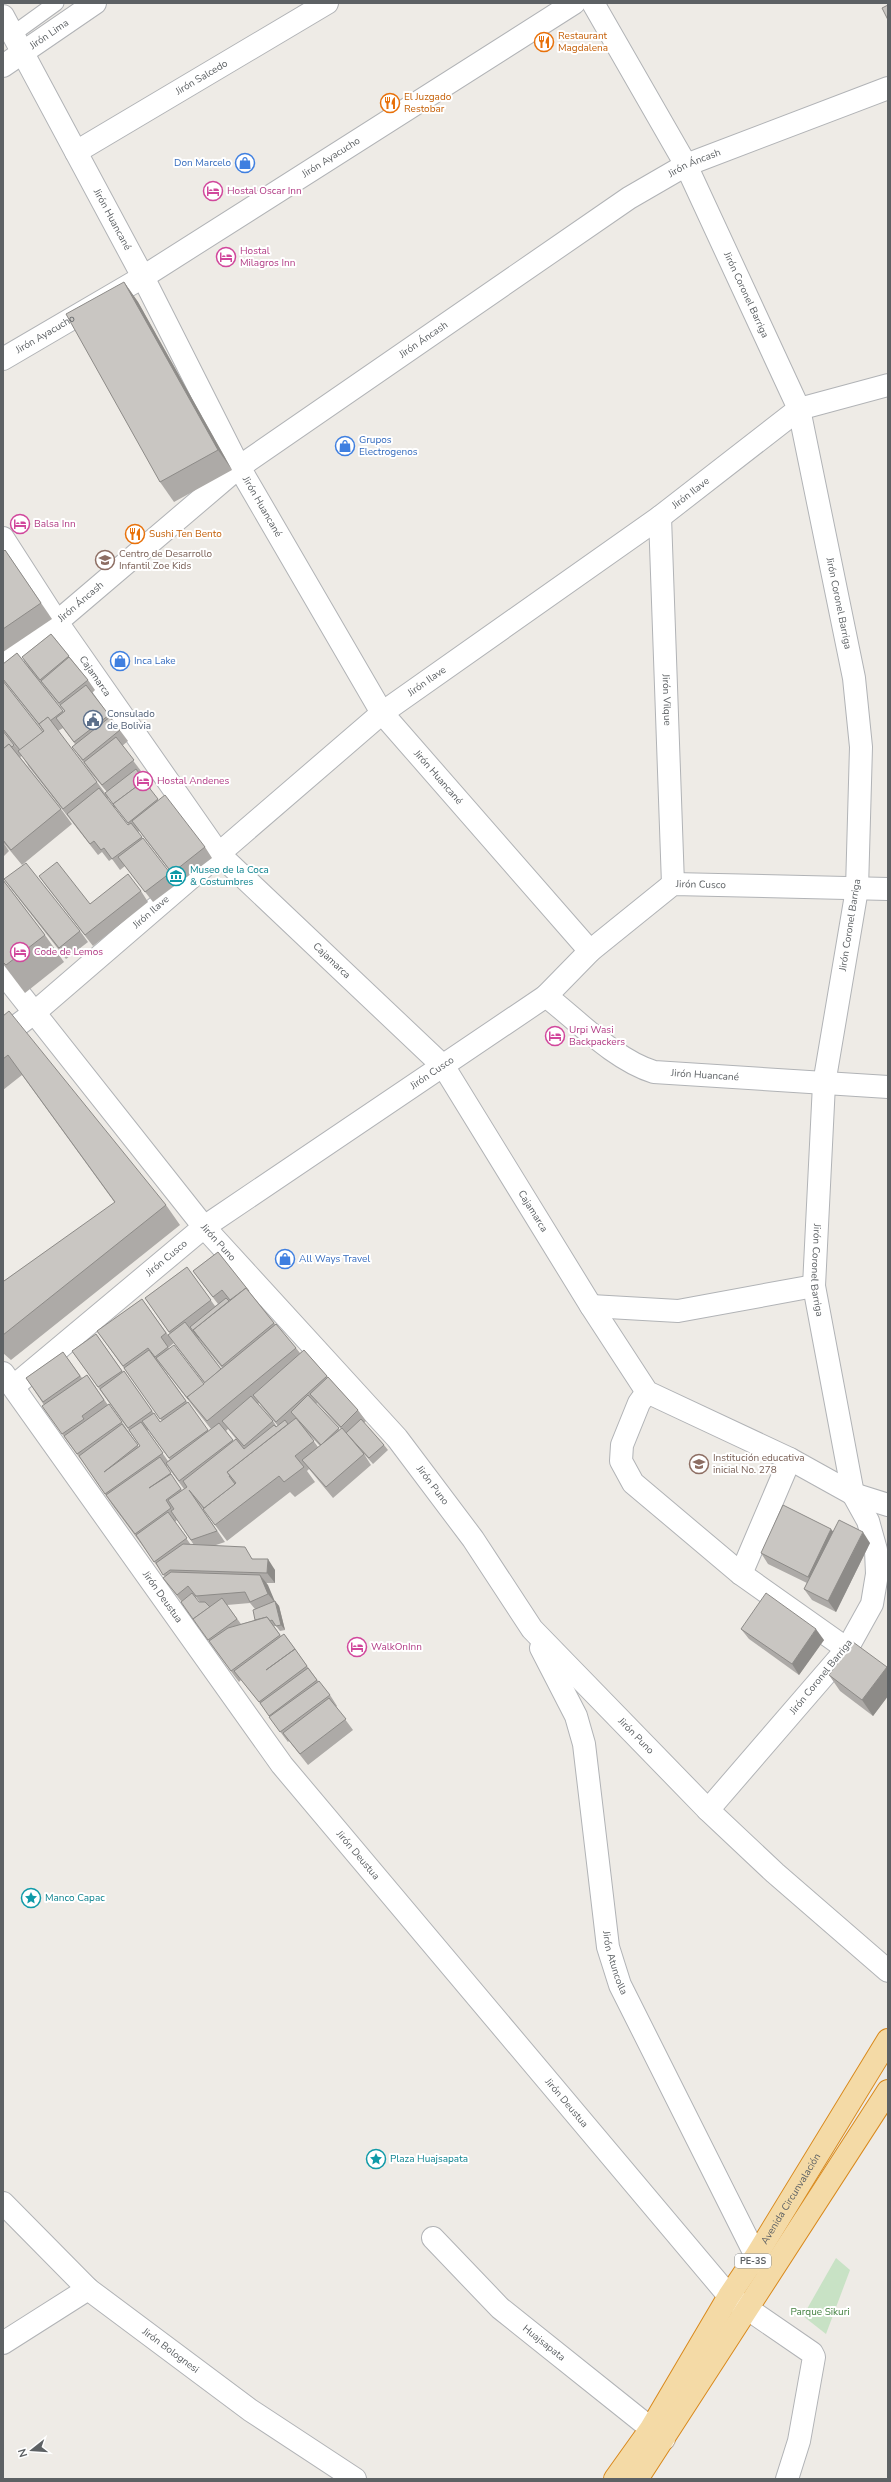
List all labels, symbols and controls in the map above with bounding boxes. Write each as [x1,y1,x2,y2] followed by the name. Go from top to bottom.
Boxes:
[26,16,72,53] street label: Jirón Lima
[558,29,608,55] place label: Restaurant Magdalena
[533,31,555,53] restaurant icon: Restaurant Magdalena
[172,56,231,99] street label: Jirón Salcedo
[404,90,452,116] place label: El Juzgado Restobar
[379,92,401,114] restaurant icon: El Juzgado Restobar
[298,134,363,182] street label: Jirón Ayacucho
[665,145,723,181] street label: Jirón Áncash
[234,152,256,174] shop icon: Don Marcelo
[174,156,231,170] place label: Don Marcelo
[202,180,224,202] hotel icon: Hostal Oscar Inn
[227,184,302,198] place label: Hostal Oscar Inn
[89,185,134,253] street label: Jirón Huancané
[240,244,295,270] place label: Hostal Milagros Inn
[215,246,237,268] hotel icon: Hostal Milagros Inn
[720,249,772,340] street label: Jirón Coronel Barriga
[12,311,78,358] street label: Jirón Ayacucho
[396,318,451,362] street label: Jirón Áncash
[359,433,418,459] place label: Grupos Electrogenos
[334,435,356,457] shop icon: Grupos Electrogenos
[238,473,285,540] street label: Jirón Huancané
[668,474,712,513] street label: Jirón Ilave
[9,513,31,535] hotel icon: Balsa Inn
[34,517,76,531] place label: Balsa Inn
[124,523,146,545] restaurant icon: Sushi Ten Bento
[149,527,222,541] place label: Sushi Ten Bento
[119,547,213,573] place label: Centro de Desarrollo Infantil Zoe Kids
[94,549,116,571] school or university icon: Centro de Desarrollo Infantil Zoe Kids
[822,555,855,650] street label: Jirón Coronel Barriga
[54,578,107,626] street label: Jirón Áncash
[109,650,131,672] shop icon: Inca Lake
[76,653,114,699] street label: Cajamarca
[134,654,176,668] place label: Inca Lake
[404,663,449,700] street label: Jirón Ilave
[659,673,674,726] street label: Jirón Vilque
[107,707,155,733] place label: Consulado de Bolivia
[82,709,104,731] public building icon: Consulado de Bolivia
[410,746,466,808] street label: Jirón Huancané
[132,770,154,792] hotel icon: Hostal Andenes
[157,774,229,788] place label: Hostal Andenes
[190,863,269,889] place label: Museo de la Coca & Costumbres
[165,865,187,887] museum icon: Museo de la Coca & Costumbres
[675,877,727,892] street label: Jirón Cusco
[836,878,864,973] street label: Jirón Coronel Barriga
[129,892,172,933] street label: Jirón Ilave
[310,939,354,982] street label: Cajamarca
[9,941,31,963] hotel icon: Code de Lemos
[34,945,103,959] place label: Code de Lemos
[569,1023,625,1049] place label: Urpi Wasi Backpackers
[544,1025,566,1047] hotel icon: Urpi Wasi Backpackers
[407,1053,457,1093] street label: Jirón Cusco
[670,1066,739,1084] street label: Jirón Huancané
[514,1188,551,1235] street label: Cajamarca
[197,1220,239,1265] street label: Jirón Puno
[807,1222,827,1318] street label: Jirón Coronel Barriga
[142,1237,191,1280] street label: Jirón Cusco
[274,1248,296,1270] shop icon: All Ways Travel
[299,1252,370,1266] place label: All Ways Travel
[713,1451,805,1477] place label: Institución educativa inicial No. 278
[688,1453,710,1475] school or university icon: Institución educativa inicial No. 278
[413,1462,452,1508] street label: Jirón Puno
[139,1568,186,1626] street label: Jirón Deustua
[346,1636,368,1658] hotel icon: WalkOnInn
[786,1636,856,1718] street label: Jirón Coronel Barriga
[371,1640,422,1654] place label: WalkOnInn
[614,1714,657,1758] street label: Jirón Puno
[332,1827,383,1883] street label: Jirón Deustua
[20,1887,42,1909] place icon: Manco Capac
[45,1891,105,1905] place label: Manco Capac
[599,1929,631,1997] street label: Jirón Atuncolla
[541,2075,591,2131] street label: Jirón Deustua
[365,2148,387,2170] place icon: Plaza Huajsapata
[758,2151,824,2247] street label: Avenida Circunvalación
[390,2152,468,2166] place label: Plaza Huajsapata
[735,2254,771,2268] road number: PE-3S
[790,2305,850,2319] park label: Parque Sikuri
[520,2322,568,2364] street label: Huajsapata
[138,2324,202,2377] street label: Jirón Bolognesi
[12,2430,52,2470] north arrow
[15,2447,31,2459] text: N

